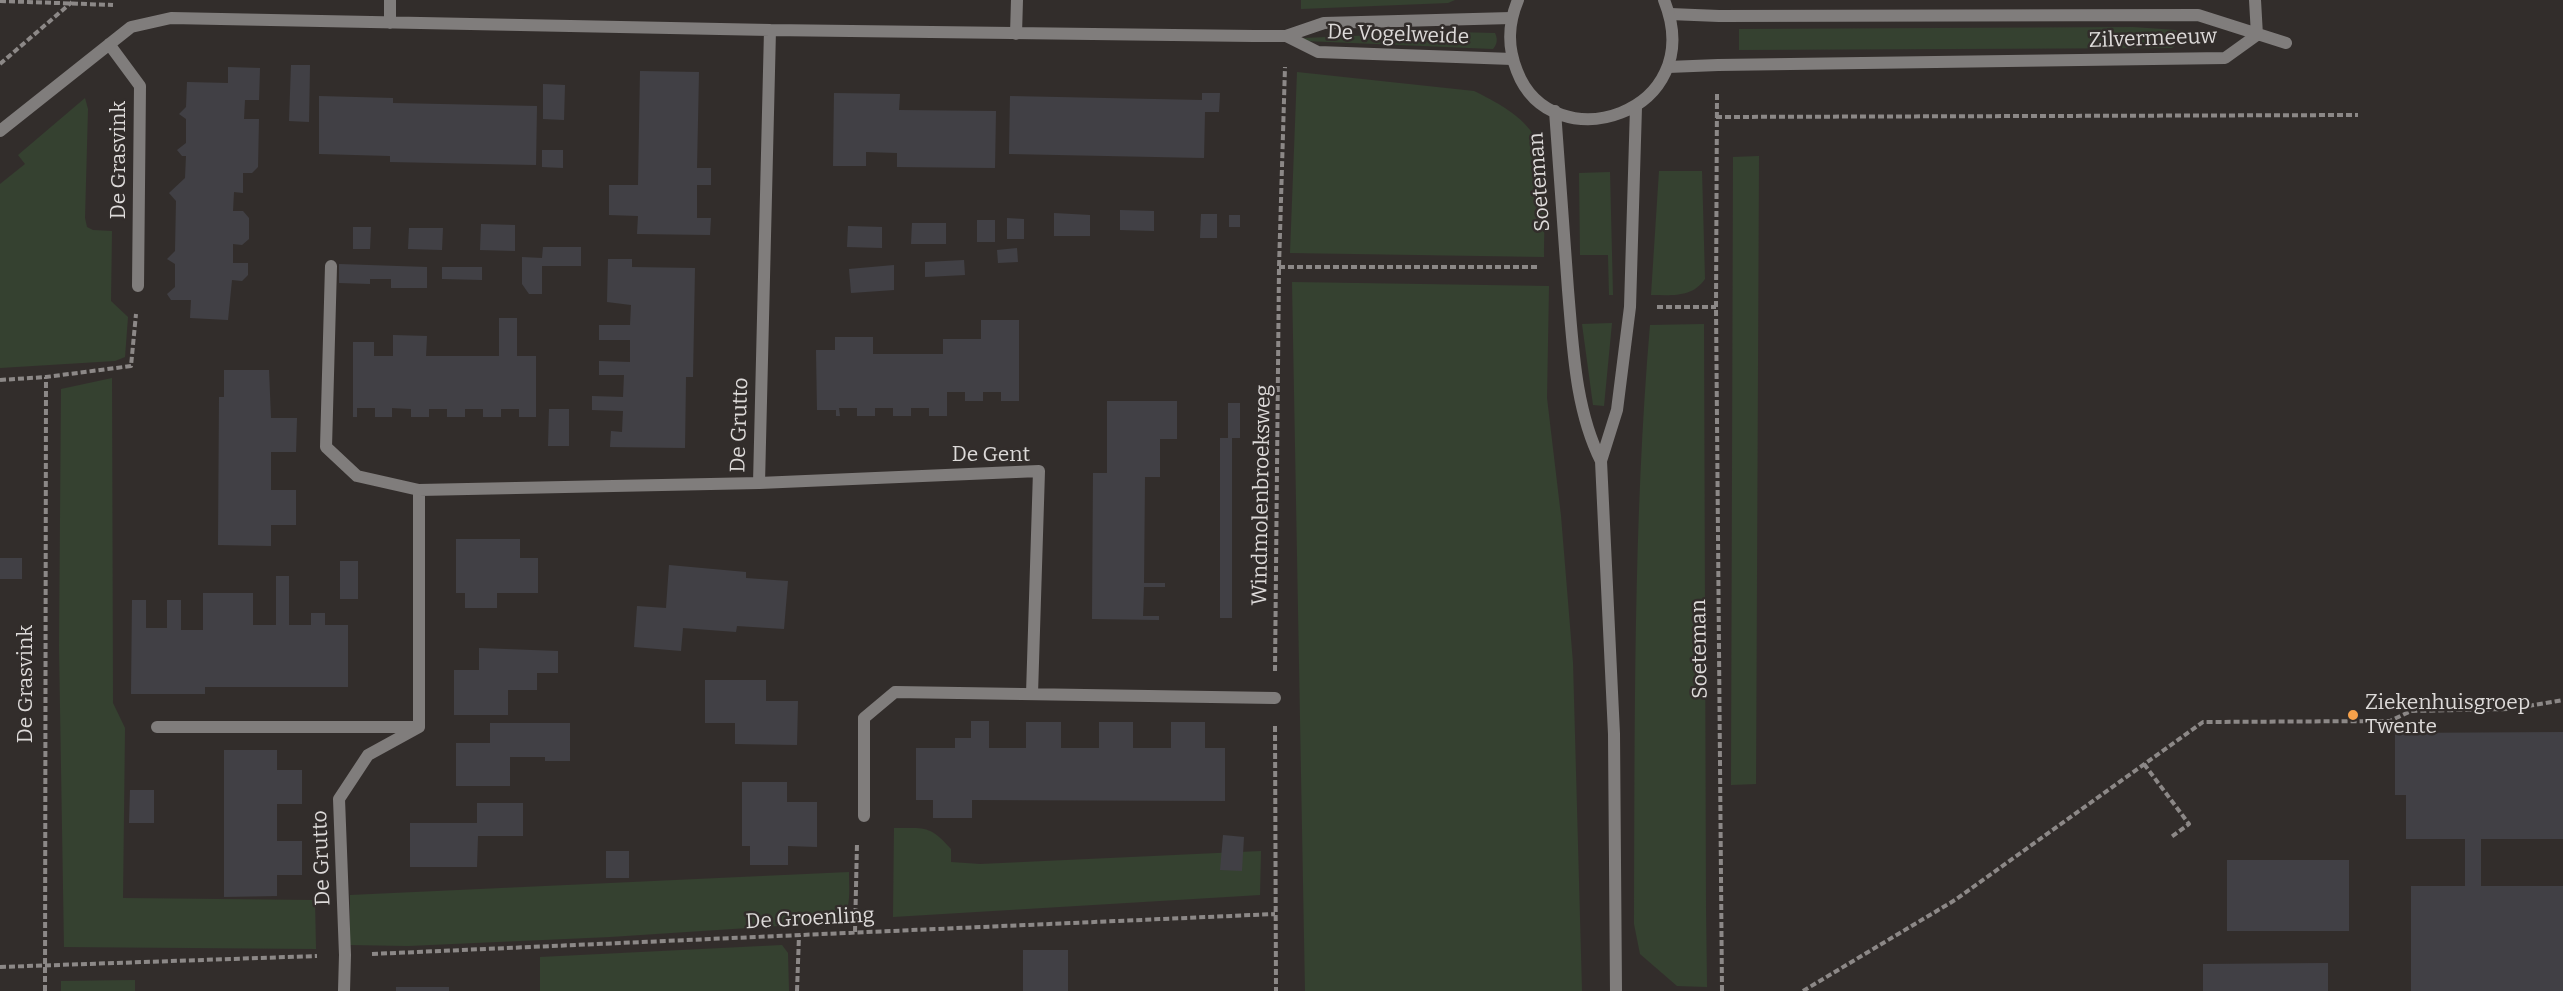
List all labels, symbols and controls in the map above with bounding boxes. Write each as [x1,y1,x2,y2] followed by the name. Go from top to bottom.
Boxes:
[1326,20,1470,50] street label: De Vogelweide
[2088,24,2218,54] street label: Zilvermeeuw
[106,101,132,219] street label: De Grasvink
[1524,131,1556,233] street label: Soeteman
[726,377,754,473] street label: De Grutto
[1247,384,1277,606] street label: Windmolenbroeksweg
[952,442,1030,468] street label: De Gent
[1687,599,1713,699] street label: Soeteman
[13,625,39,743] street label: De Grasvink
[2365,690,2530,740] place label: Ziekenhuisgroep Twente
[2346,708,2360,722] marker: Ziekenhuisgroep Twente
[308,810,336,906] street label: De Grutto
[745,903,875,935] street label: De Groenling

